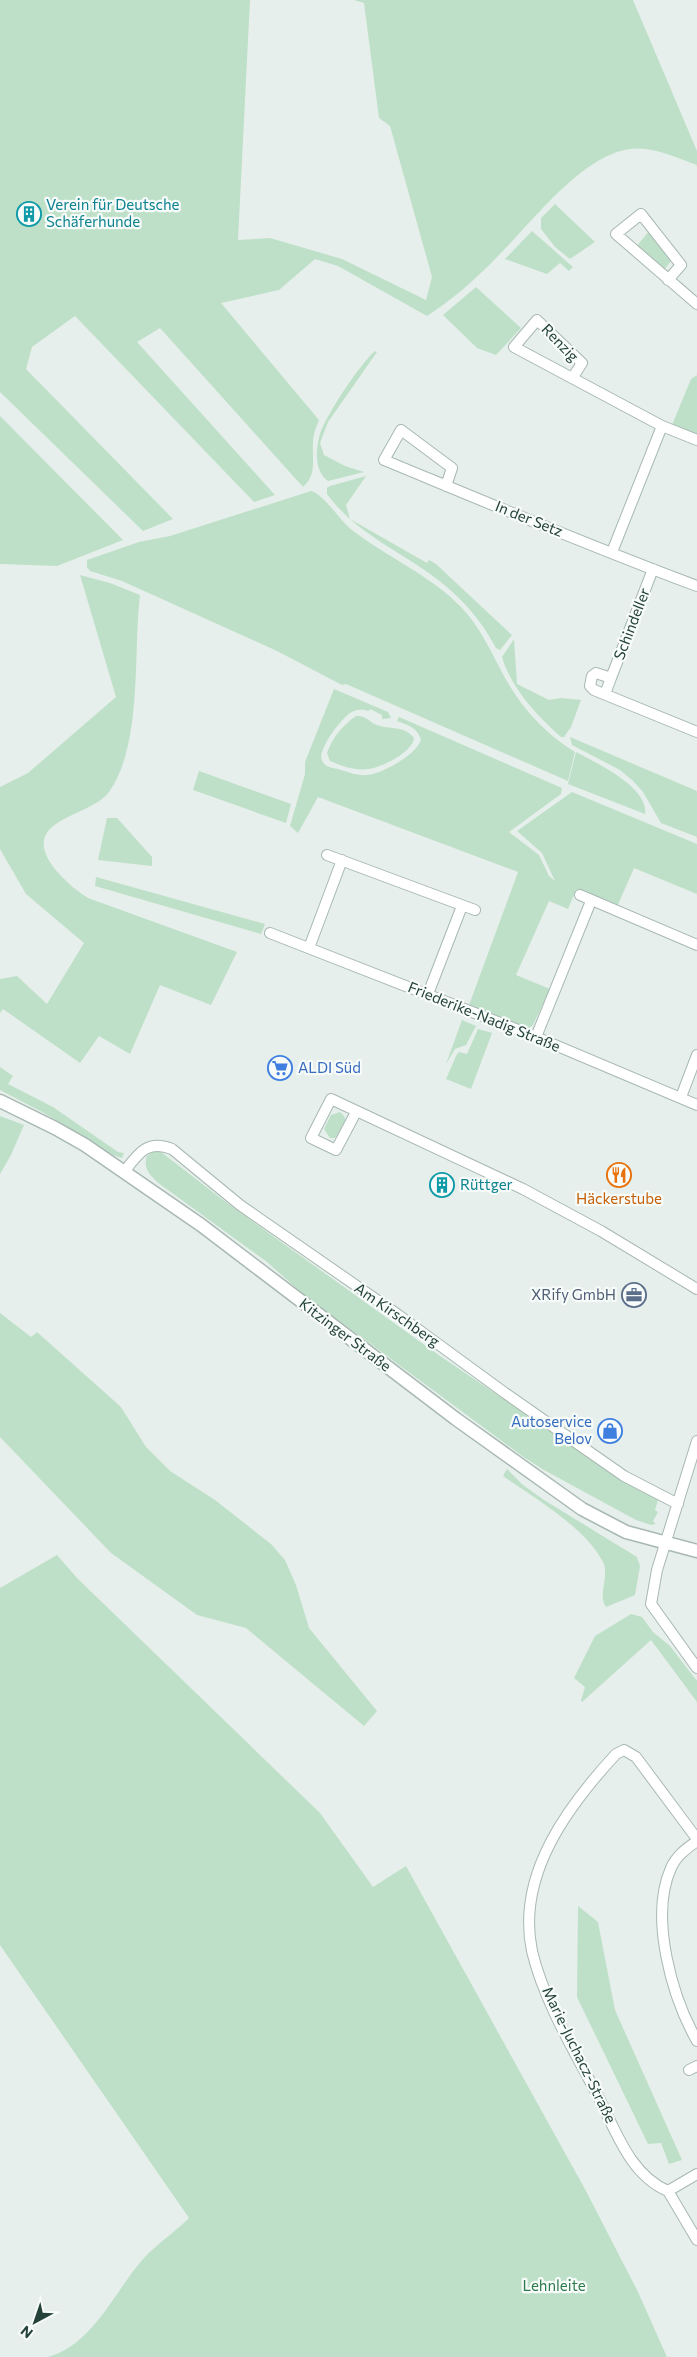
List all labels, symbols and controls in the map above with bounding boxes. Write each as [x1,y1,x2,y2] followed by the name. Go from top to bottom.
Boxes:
[46,195,180,230] place label: Verein für Deutsche Schäferhunde
[16,201,42,227] building icon: Verein für Deutsche Schäferhunde
[538,320,583,365] street label: Renzig
[493,496,566,540] street label: In der Setz
[609,585,653,662] street label: Schindeller
[406,977,563,1055] street label: Friederike-Nadig Straße
[267,1055,293,1081] supermarket icon: ALDI Süd
[298,1058,361,1076] place label: ALDI Süd
[606,1162,632,1188] restaurant icon: Häckerstube
[429,1172,455,1198] building icon: Rüttger
[460,1175,513,1193] place label: Rüttger
[576,1189,662,1207] place label: Häckerstube
[352,1278,444,1350] street label: Am Kirschberg
[621,1282,647,1308] office icon: XRify GmbH
[531,1285,616,1303] place label: XRify GmbH
[296,1294,395,1375] street label: Kitzinger Straße
[511,1412,592,1447] place label: Autoservice Belov
[597,1418,623,1444] shop icon: Autoservice Belov
[539,1983,621,2126] street label: Marie-Juchacz-Straße
[522,2276,586,2294] park label: Lehnleite
[10,2297,60,2347] north arrow
[17,2322,36,2342] text: N

